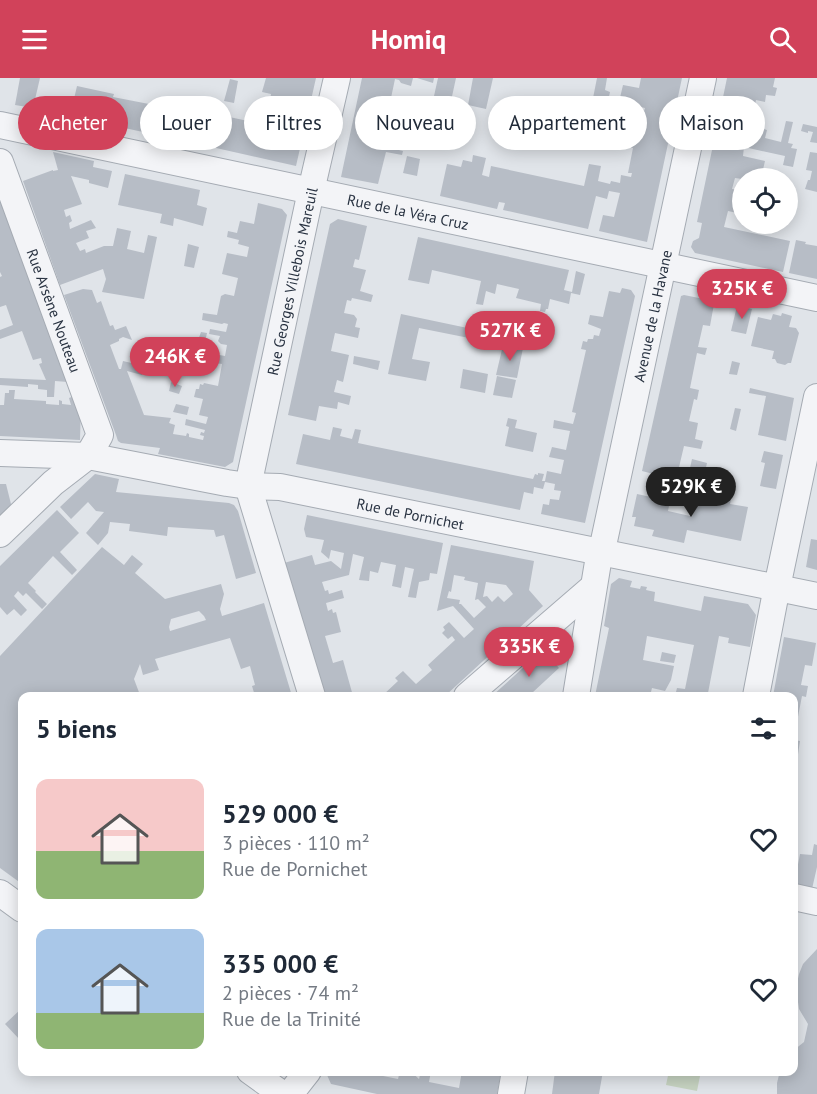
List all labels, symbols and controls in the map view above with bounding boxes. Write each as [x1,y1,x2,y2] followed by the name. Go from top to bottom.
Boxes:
[371,22,446,56] text: Homiq
[18,23,51,56] icon: menu
[766,23,799,56] icon: search
[18,96,128,150] chip: Acheter
[140,96,232,150] chip: Louer
[244,96,343,150] chip: Filtres
[355,96,476,150] chip: Nouveau
[488,96,647,150] chip: Appartement
[659,96,765,150] chip: Maison
[732,168,798,234] map controls
[732,168,798,234] button: locate
[262,185,321,377] street label: Rue Georges Villebois Mareuil
[345,189,470,233] street label: Rue de la Véra Cruz
[23,246,86,375] street label: Rue Arsène Nouteau
[629,248,676,384] street label: Avenue de la Havane
[693,269,791,320] pin: 325K €
[711,275,773,301] text: 325K €
[461,311,559,362] pin: 527K €
[479,317,541,343] text: 527K €
[126,337,224,388] pin: 246K €
[144,343,206,369] text: 246K €
[642,467,740,518] pin: 529K €
[660,473,722,499] text: 529K €
[355,493,466,534] street label: Rue de Pornichet
[480,627,578,678] pin: 335K €
[498,633,560,659] text: 335K €
[36,712,117,745] text: 5 biens
[747,712,780,745] icon: filters
[222,797,338,830] text: 529 000 €
[84,803,156,875] icon: home
[747,823,780,856] icon: heart
[222,830,370,856] text: 3 pièces · 110 m²
[222,856,367,882] text: Rue de Pornichet
[222,947,338,980] text: 335 000 €
[84,953,156,1025] icon: home
[747,973,780,1006] icon: heart
[222,980,359,1006] text: 2 pièces · 74 m²
[222,1006,361,1032] text: Rue de la Trinité

